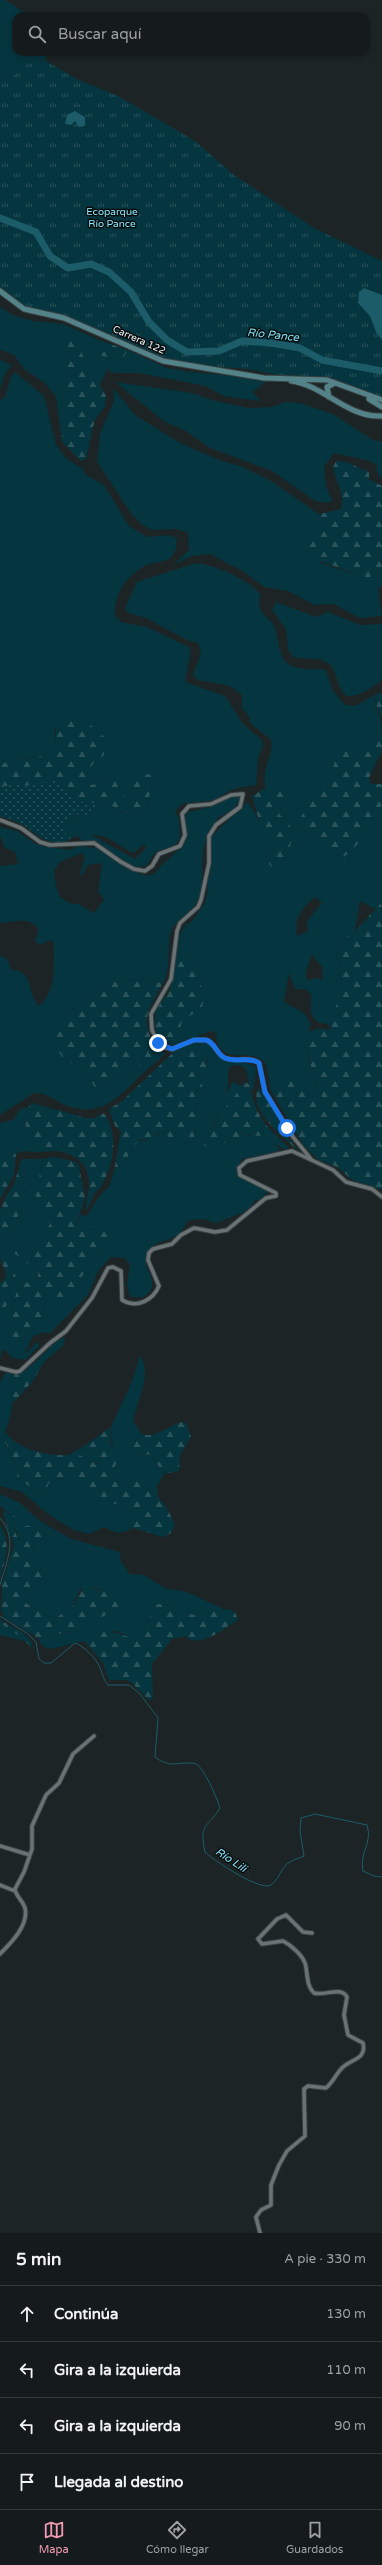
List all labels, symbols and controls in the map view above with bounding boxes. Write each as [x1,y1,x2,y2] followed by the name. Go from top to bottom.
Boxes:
[12,12,370,56] search box
[26,23,48,45] icon: search
[58,25,141,43] text: Buscar aquí
[86,206,138,230] park label: Ecoparque Río Pance
[111,323,167,357] street label: Carrera 122
[246,326,300,344] water label: Río Pance
[149,1034,167,1052] route end
[278,1119,296,1137] route start
[213,1845,250,1876] water label: Río Lili
[16,2249,61,2270] text: 5 min
[284,2251,366,2267] text: A pie · 330 m
[16,2303,38,2325] icon: ahead
[54,2305,118,2323] text: Continúa
[326,2306,366,2322] text: 130 m
[16,2359,38,2381] icon: left
[54,2361,181,2379] text: Gira a la izquierda
[326,2362,366,2378] text: 110 m
[16,2415,38,2437] icon: left
[54,2417,181,2435] text: Gira a la izquierda
[334,2418,366,2434] text: 90 m
[16,2471,38,2493] icon: arrive
[54,2473,183,2491] text: Llegada al destino
[39,2519,69,2556] tab: Mapa
[146,2519,209,2556] tab: Cómo llegar
[286,2519,343,2556] tab: Guardados

